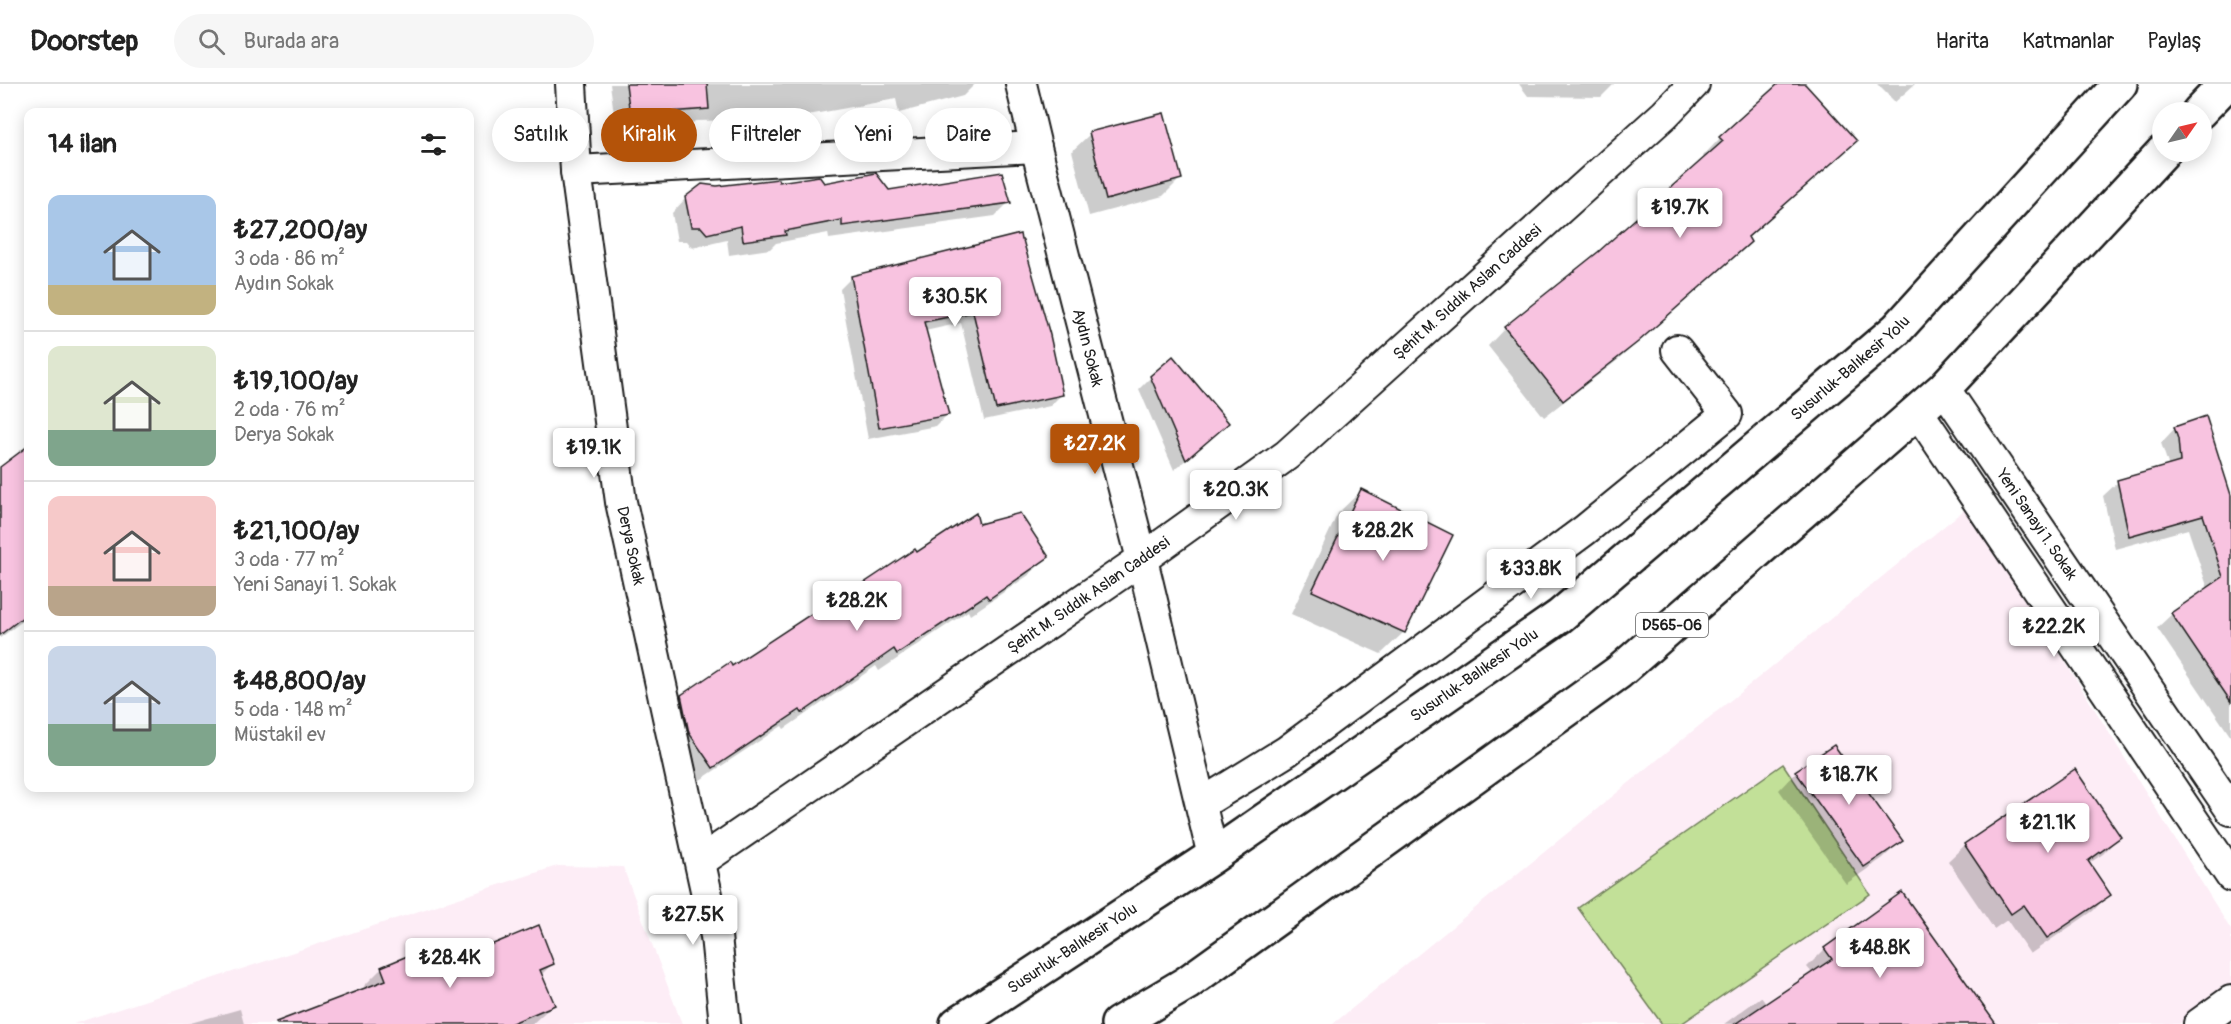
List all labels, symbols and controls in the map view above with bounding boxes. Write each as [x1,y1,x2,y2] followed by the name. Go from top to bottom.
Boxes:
[174,14,594,68] search box
[30,24,138,59] text: Doorstep
[195,25,228,58] icon: search
[243,27,339,55] text: Burada ara
[1936,28,1989,55] text: Harita
[2022,28,2114,55] text: Katmanlar
[2147,28,2201,55] text: Paylaş
[2152,102,2212,162] north arrow
[2152,102,2212,162] map controls
[492,108,589,162] chip: Satılık
[601,108,697,162] chip: Kiralık
[709,108,822,162] chip: Filtreler
[834,108,913,162] chip: Yeni
[925,108,1012,162] chip: Daire
[48,128,117,160] text: 14 ilan
[417,128,450,161] icon: filters
[1631,188,1729,239] pin: ₺19.7K
[1651,195,1709,220] text: ₺19.7K
[234,214,367,246] text: ₺27,200/ay
[96,219,168,291] icon: home
[1389,220,1546,364] street label: Şehit M. Sıddık Aslan Caddesi
[234,246,345,271] text: 3 oda · 86 m²
[234,271,334,296] text: Aydın Sokak
[906,277,1004,328] pin: ₺30.5K
[923,284,987,309] text: ₺30.5K
[1068,306,1107,389] street label: Aydın Sokak
[1787,311,1914,425] street label: Susurluk-Balıkesir Yolu
[234,365,358,397] text: ₺19,100/ay
[96,370,168,442] icon: home
[234,397,346,422] text: 2 oda · 76 m²
[234,422,334,447] text: Derya Sokak
[1046,424,1144,475] pin: ₺27.2K
[545,428,643,479] pin: ₺19.1K
[1064,431,1126,456] text: ₺27.2K
[567,435,621,460] text: ₺19.1K
[1991,464,2082,584] street label: Yeni Sanayi 1. Sokak
[1187,470,1285,521] pin: ₺20.3K
[1204,477,1268,502] text: ₺20.3K
[612,504,649,587] street label: Derya Sokak
[1334,511,1432,562] pin: ₺28.2K
[234,515,359,547] text: ₺21,100/ay
[1353,518,1413,543] text: ₺28.2K
[96,520,168,592] icon: home
[1003,532,1174,658] street label: Şehit M. Sıddık Aslan Caddesi
[234,547,345,572] text: 3 oda · 77 m²
[1482,549,1580,600] pin: ₺33.8K
[1501,556,1561,581] text: ₺33.8K
[234,572,396,597] text: Yeni Sanayi 1. Sokak
[808,581,906,632] pin: ₺28.2K
[827,588,887,613] text: ₺28.2K
[2005,607,2103,658] pin: ₺22.2K
[1636,613,1708,637] road number: D565-06
[2023,614,2085,639] text: ₺22.2K
[1407,624,1542,726] street label: Susurluk-Balıkesir Yolu
[234,665,366,697] text: ₺48,800/ay
[96,670,168,742] icon: home
[234,697,353,722] text: 5 oda · 148 m²
[234,722,326,747] text: Müstakil ev
[1800,755,1898,806] pin: ₺18.7K
[1821,762,1877,787] text: ₺18.7K
[1999,803,2097,854] pin: ₺21.1K
[2020,810,2076,835] text: ₺21.1K
[644,895,742,946] pin: ₺27.5K
[1004,899,1141,998] street label: Susurluk-Balıkesir Yolu
[662,902,724,927] text: ₺27.5K
[1831,928,1929,979] pin: ₺48.8K
[1850,935,1910,960] text: ₺48.8K
[401,938,499,989] pin: ₺28.4K
[419,945,481,970] text: ₺28.4K

